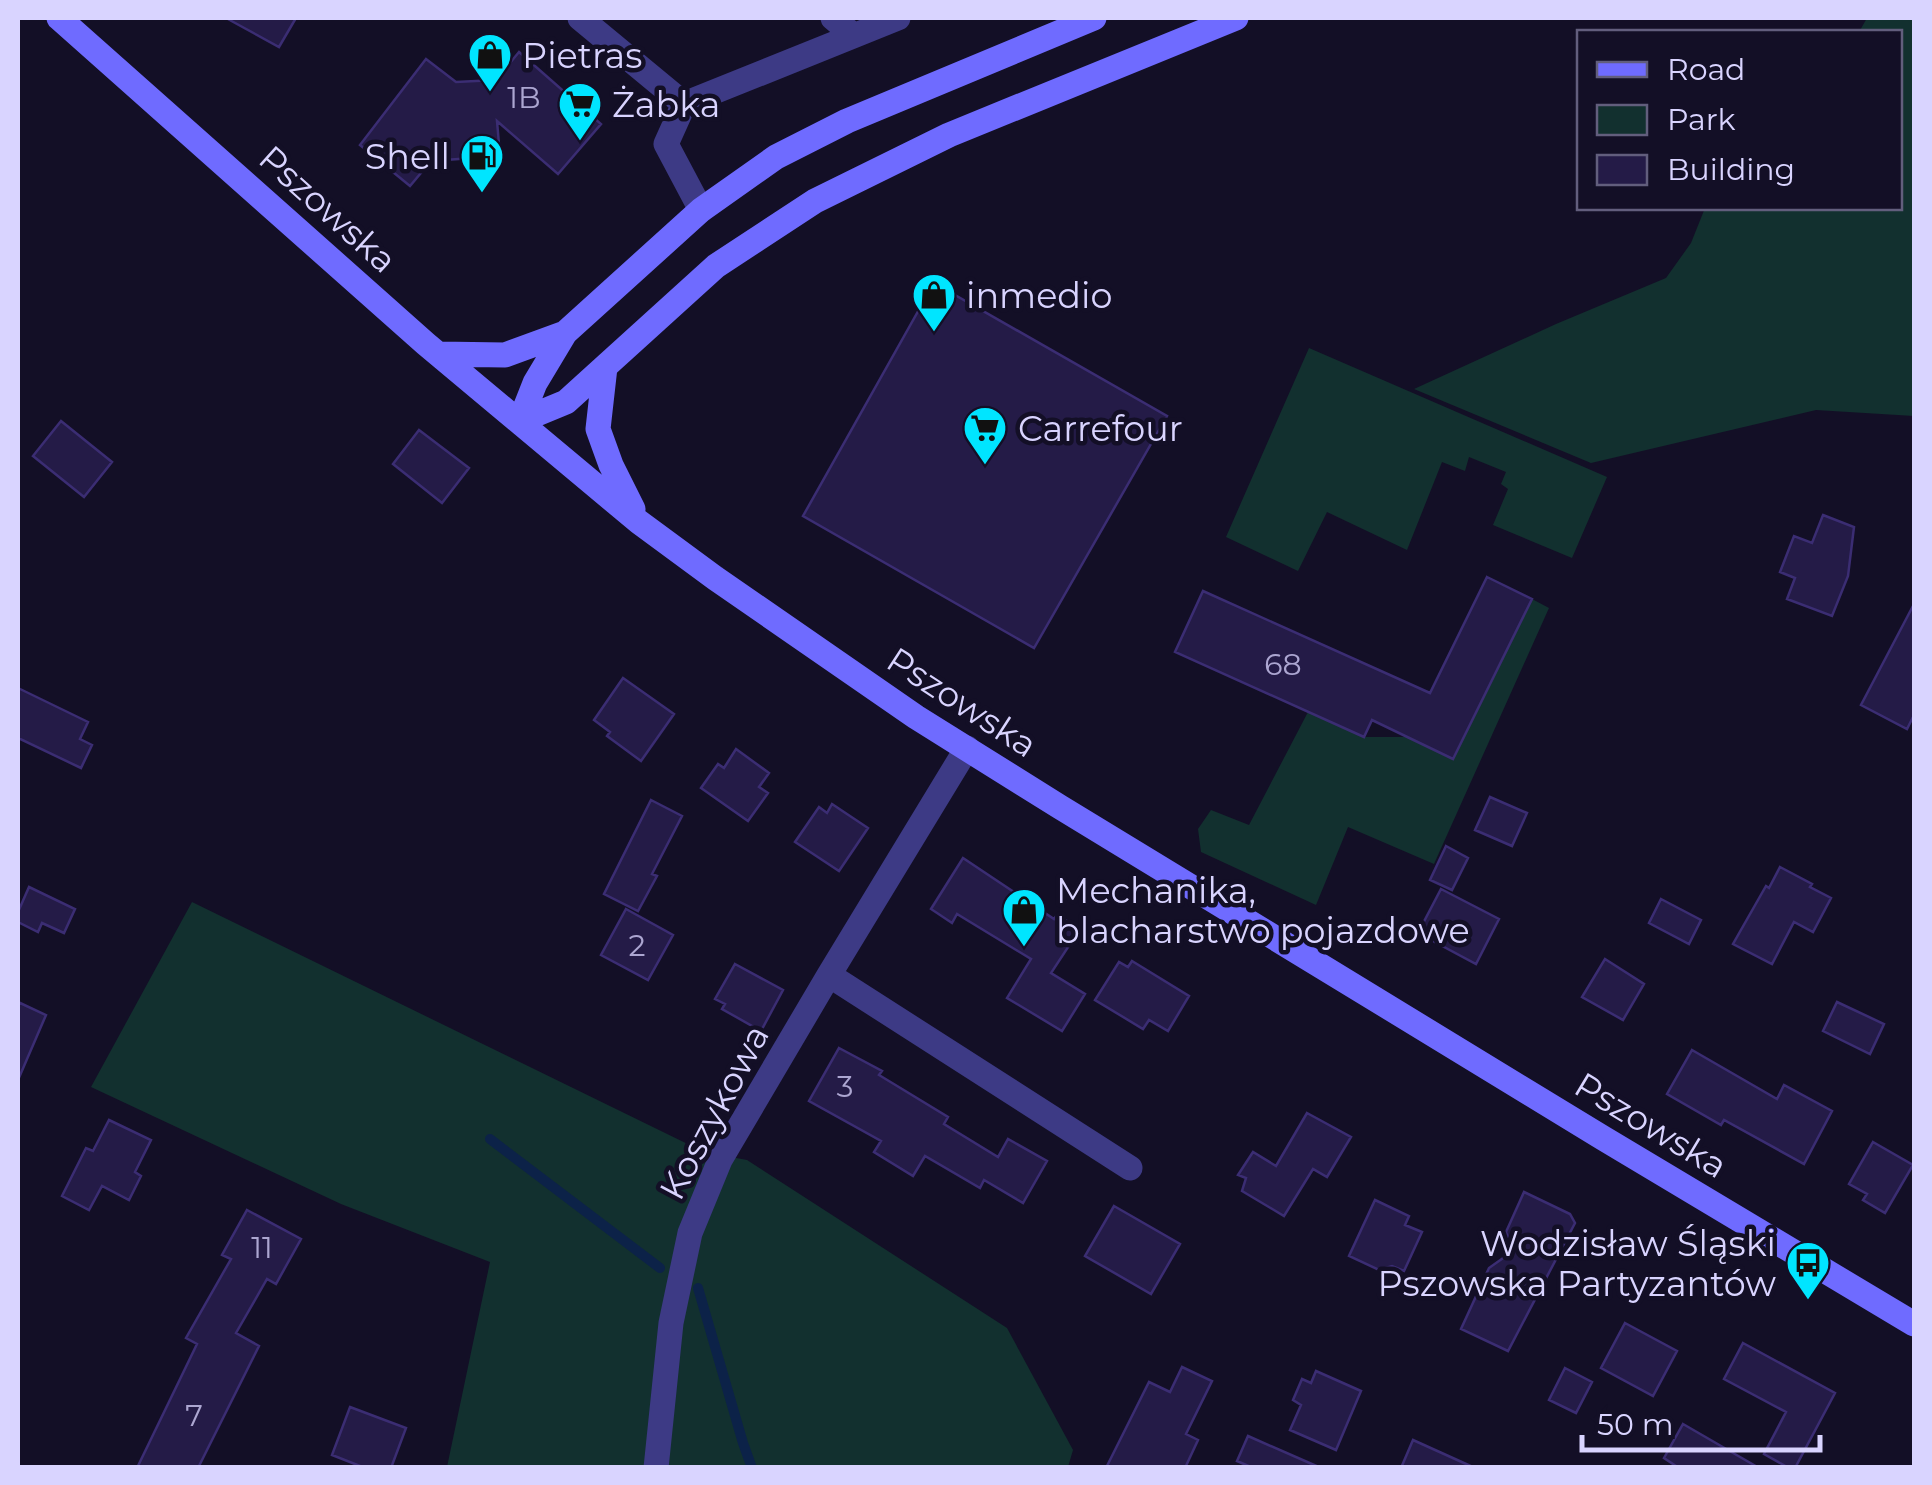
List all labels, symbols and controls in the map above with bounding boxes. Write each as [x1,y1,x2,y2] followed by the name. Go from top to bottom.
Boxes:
[1577,30,1902,210] legend
[467,32,513,93] shop icon: Pietras
[522,34,642,77] place label: Pietras
[1667,51,1745,88] text: Road
[507,79,541,116] house number: 1B
[557,81,603,142] supermarket icon: Żabka
[612,83,720,126] place label: Żabka
[1667,101,1736,138] text: Park
[459,133,505,194] fuel station icon: Shell
[365,135,450,178] place label: Shell
[250,136,406,282] street label: Pszowska
[1667,151,1795,188] text: Building
[911,272,957,333] shop icon: inmedio
[966,274,1112,317] place label: inmedio
[962,405,1008,466] supermarket icon: Carrefour
[1018,407,1183,450] place label: Carrefour
[879,638,1045,766] street label: Pszowska
[1264,646,1302,683] house number: 68
[1056,869,1470,952] place label: Mechanika, blacharstwo pojazdowe
[1001,887,1047,948] shop icon: Mechanika, blacharstwo pojazdowe
[628,927,646,964] house number: 2
[650,1017,778,1207] street label: Koszykowa
[1567,1063,1735,1187] street label: Pszowska
[837,1068,853,1105] house number: 3
[1377,1222,1776,1305] place label: Wodzisław Śląski Pszowska Partyzantów
[251,1229,273,1266] house number: 11
[1785,1240,1831,1301] bus stop icon: Wodzisław Śląski Pszowska Partyzantów
[1582,1390,1820,1452] scale bar
[185,1397,203,1434] house number: 7
[1597,1406,1674,1443] text: 50 m

